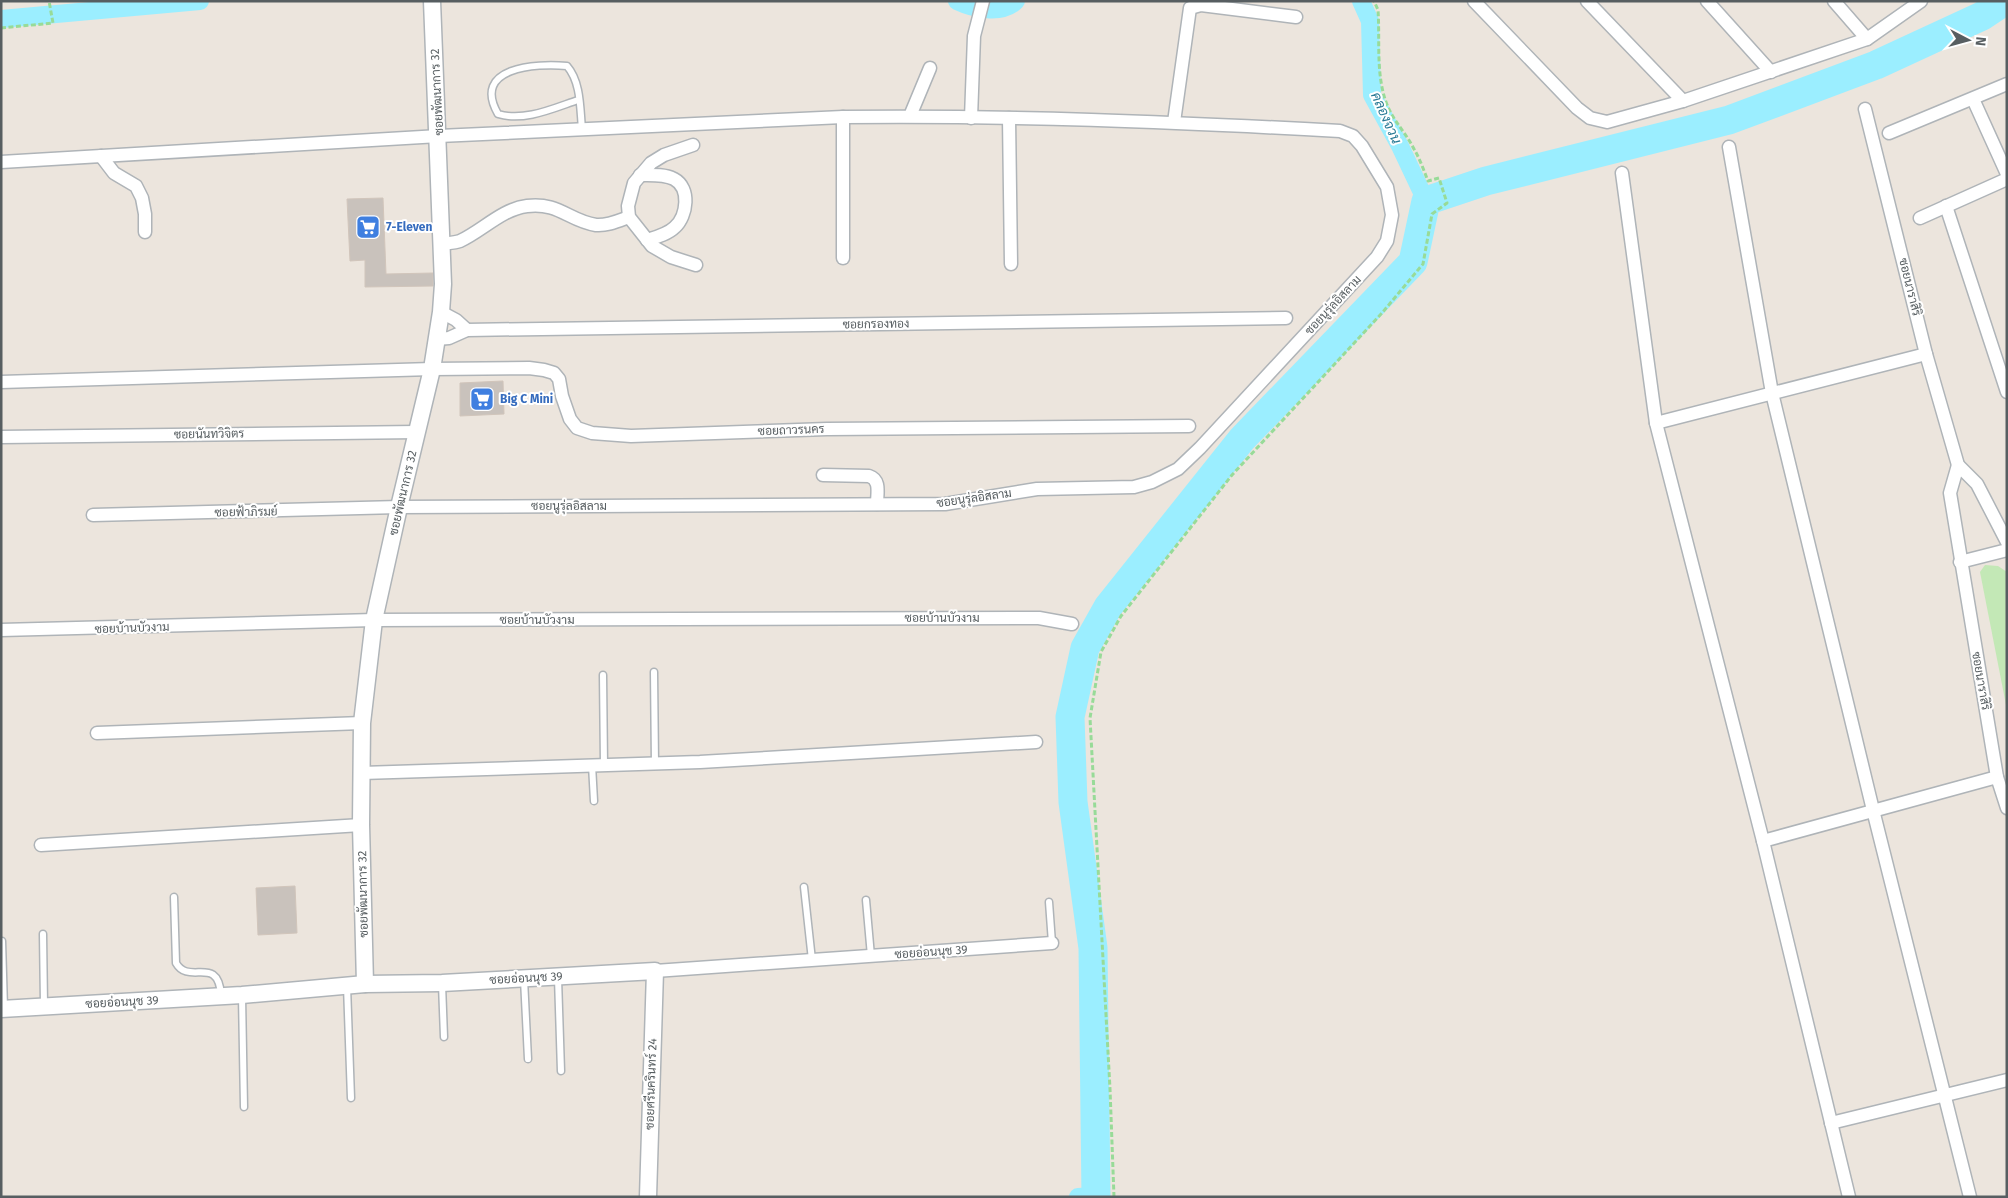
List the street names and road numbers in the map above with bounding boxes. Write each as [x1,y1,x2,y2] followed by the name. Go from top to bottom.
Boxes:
[428,48,446,136] street label: ซอยพัฒนาการ 32
[1896,257,1924,318] street label: ซอยนาราสิริ
[1302,272,1365,339] street label: ซอยนูรุ่ลอิสลาม
[842,316,910,332] street label: ซอยกรองทอง
[757,422,825,438] street label: ซอยถาวรนคร
[174,426,244,442] street label: ซอยนันทวิจิตร
[386,449,420,537] street label: ซอยพัฒนาการ 32
[935,486,1013,512] street label: ซอยนูรุ่ลอิสลาม
[531,499,607,515] street label: ซอยนูรุ่ลอิสลาม
[214,503,278,520] street label: ซอยฟ้าภิรมย์
[904,611,980,625] street label: ซอยบ้านบัวงาม
[499,613,575,627] street label: ซอยบ้านบัวงาม
[94,620,170,636] street label: ซอยบ้านบัวงาม
[1969,651,1993,712] street label: ซอยนาราสิริ
[355,850,371,938] street label: ซอยพัฒนาการ 32
[894,942,968,964] street label: ซอยอ่อนนุช 39
[489,969,563,989] street label: ซอยอ่อนนุช 39
[85,993,159,1013] street label: ซอยอ่อนนุช 39
[641,1037,660,1130] street label: ซอยศรีนครินทร์ 24

